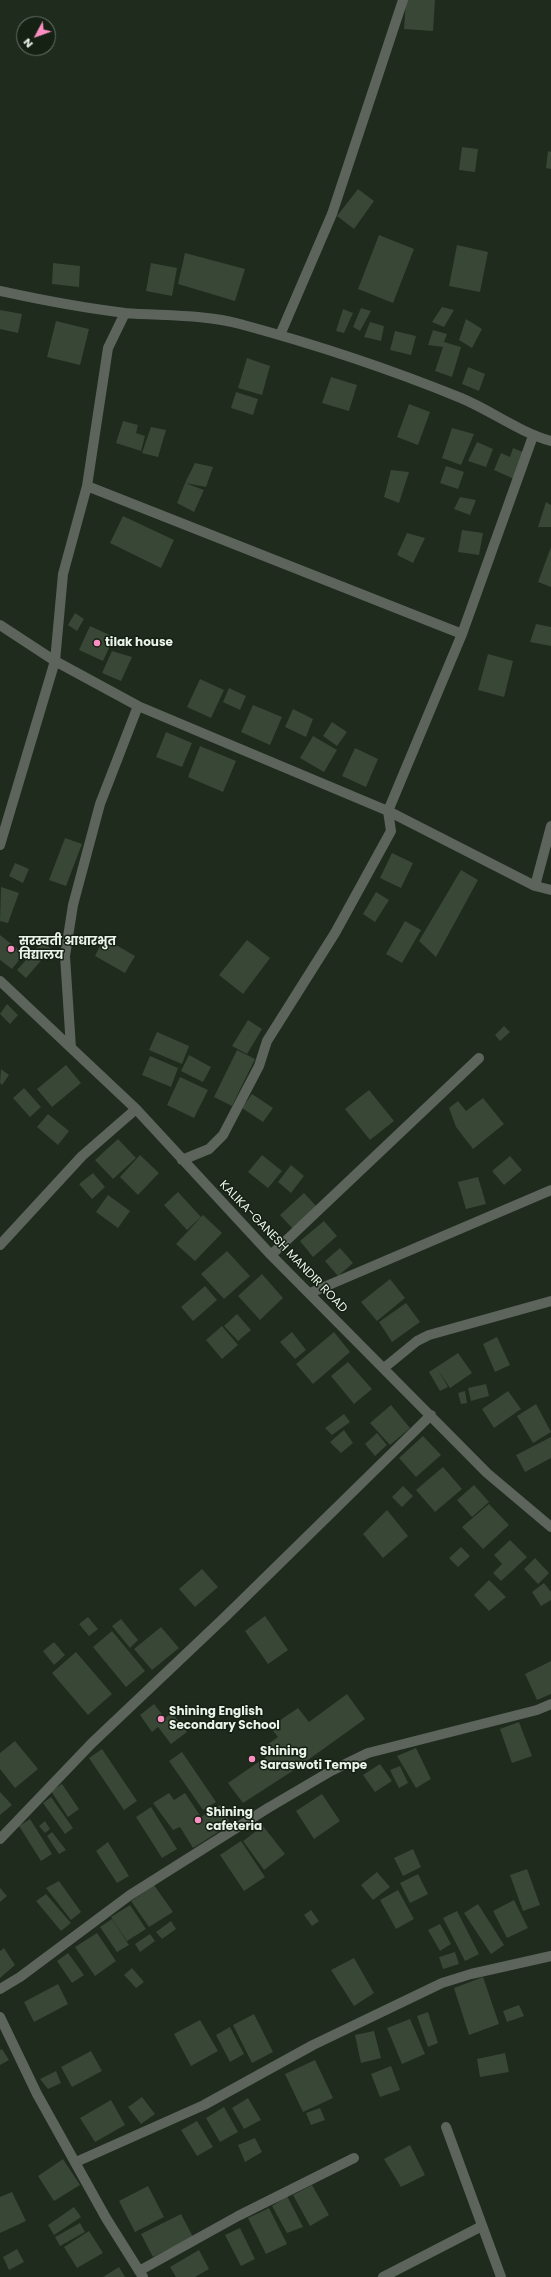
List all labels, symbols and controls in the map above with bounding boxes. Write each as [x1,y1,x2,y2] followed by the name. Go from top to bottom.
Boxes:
[16,16,56,56] north arrow
[19,35,36,52] text: N
[105,636,173,650] place label: tilak house
[92,638,102,648] marker: tilak house
[19,935,116,963] place label: सरस्वती आधारभुत विद्यालय
[6,944,16,954] marker: सरस्वती आधारभुत विद्यालय
[216,1178,350,1316] street label: KALIKA-GANESH MANDIR ROAD
[169,1705,280,1733] place label: Shining English Secondary School
[156,1714,166,1724] marker: Shining English Secondary School
[260,1745,367,1773] place label: Shining Saraswoti Tempe
[247,1754,257,1764] marker: Shining Saraswoti Tempe
[206,1806,262,1834] place label: Shining cafeteria
[193,1815,203,1825] marker: Shining cafeteria

